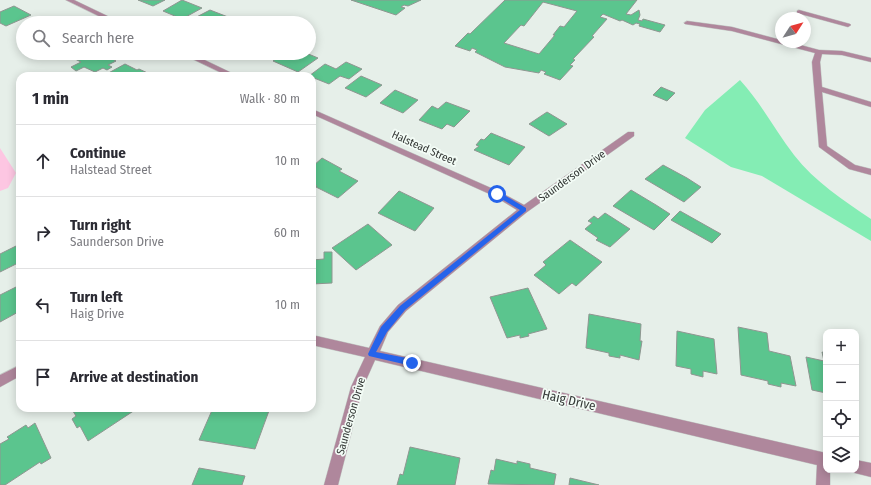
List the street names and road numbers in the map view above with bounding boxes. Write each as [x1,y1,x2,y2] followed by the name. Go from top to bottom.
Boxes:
[390,128,459,168] street label: Halstead Street
[536,147,608,205] street label: Saunderson Drive
[334,376,368,456] street label: Saunderson Drive
[541,387,597,413] street label: Haig Drive

